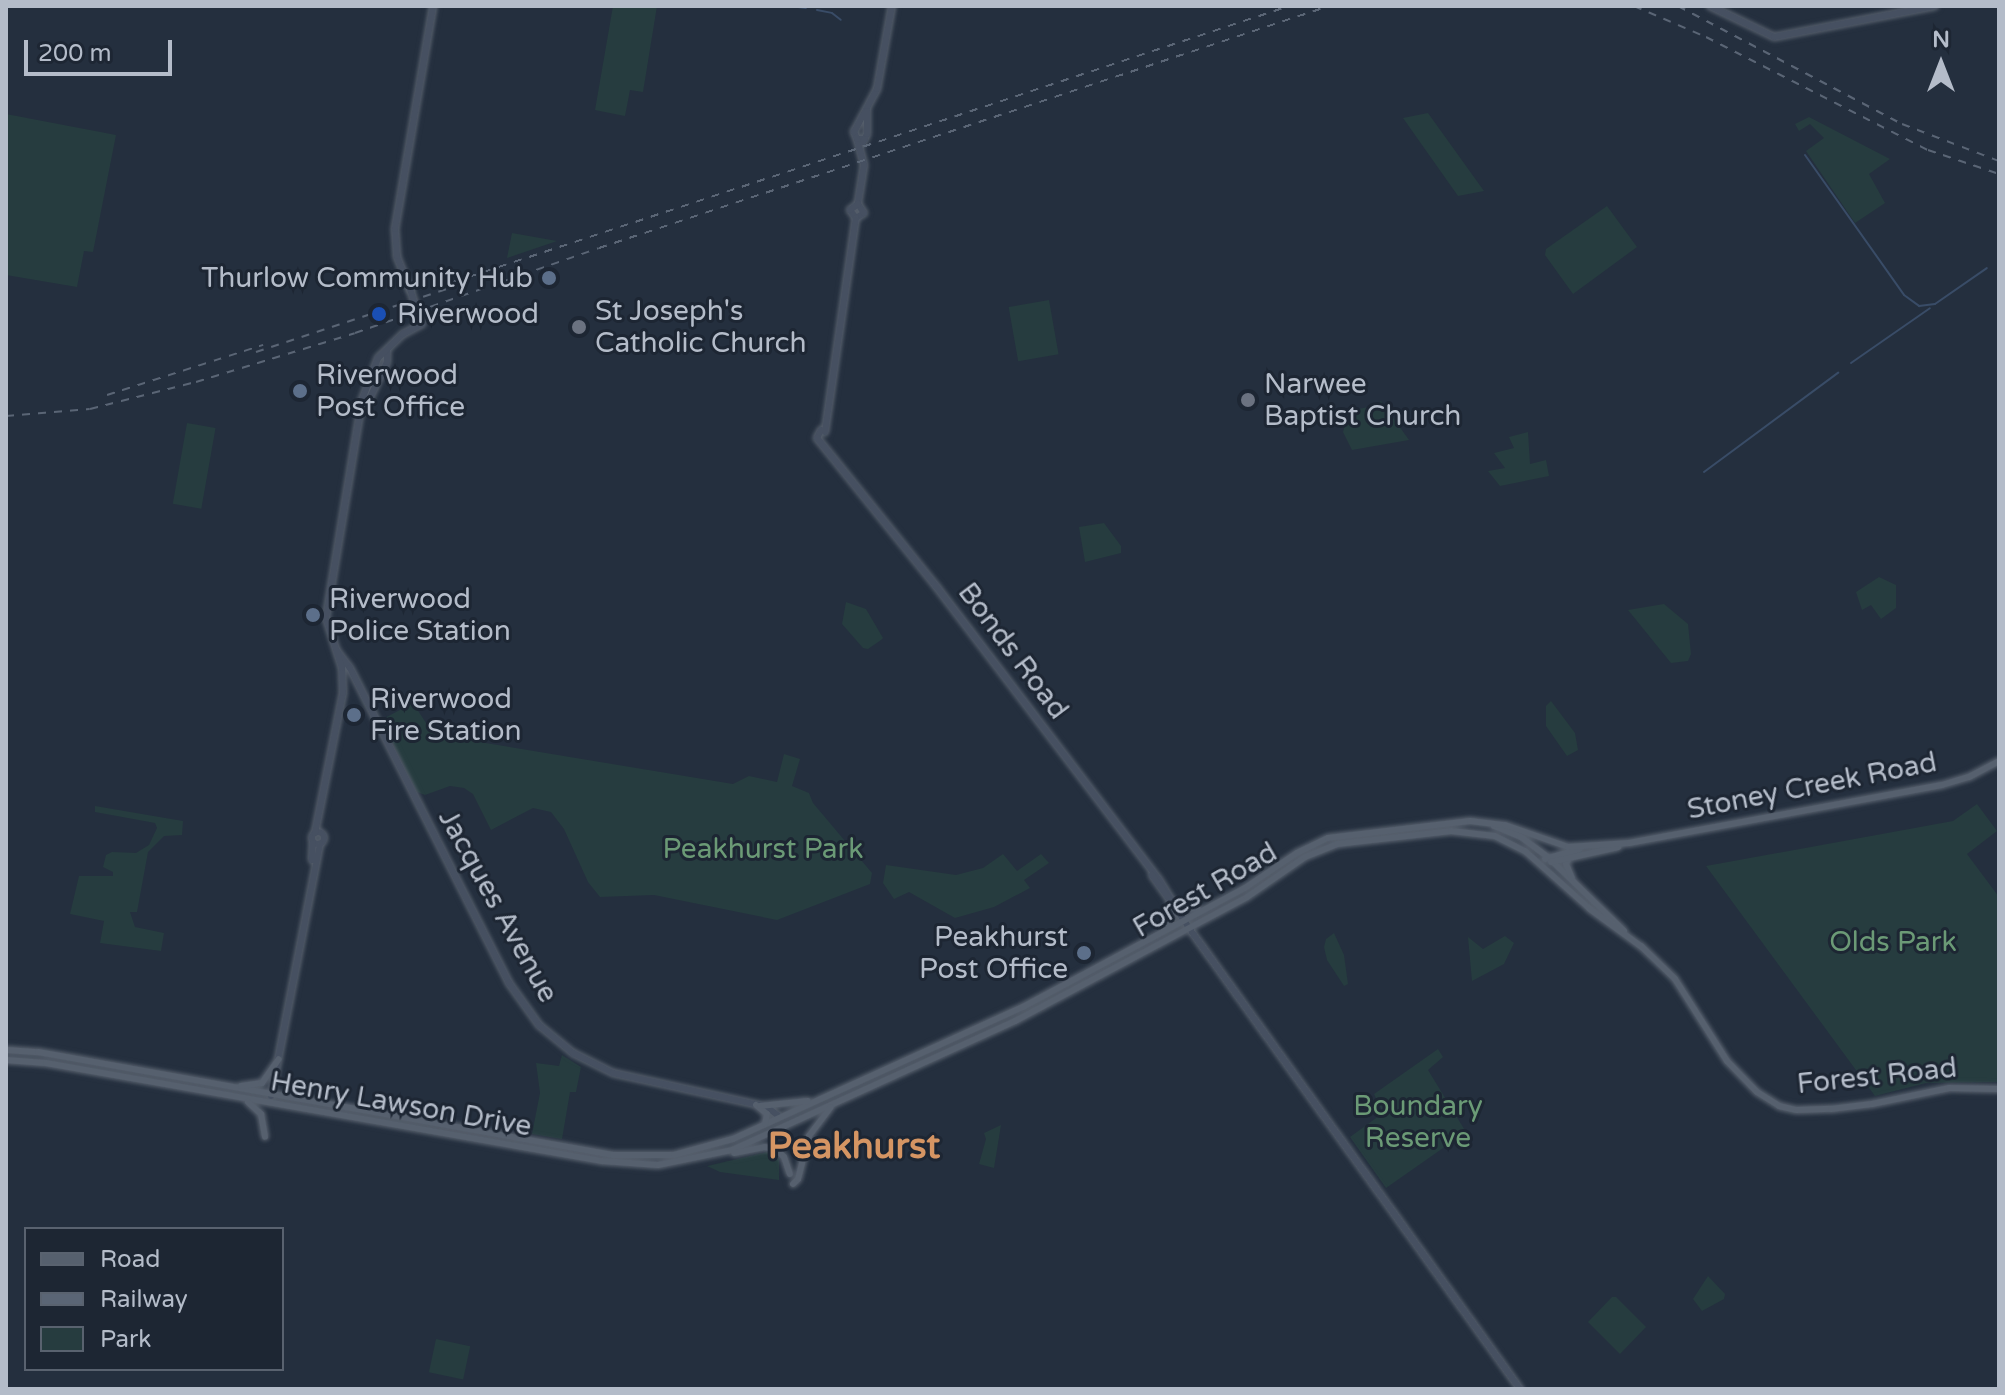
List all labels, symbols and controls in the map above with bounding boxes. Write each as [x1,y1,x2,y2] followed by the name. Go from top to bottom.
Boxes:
[28,24,176,74] scale bar
[1901,24,1981,104] north arrow
[1932,27,1950,53] text: N
[38,39,112,68] text: 200 m
[201,261,533,295] place label: Thurlow Community Hub
[540,269,558,287] marker: Thurlow Community Hub
[595,294,807,360] place label: St Joseph's Catholic Church
[397,297,539,331] place label: Riverwood
[368,303,390,325] marker: Riverwood
[570,318,588,336] marker: St Joseph's Catholic Church
[316,358,465,424] place label: Riverwood Post Office
[1264,367,1461,433] place label: Narwee Baptist Church
[291,382,309,400] marker: Riverwood Post Office
[1239,391,1257,409] marker: Narwee Baptist Church
[951,576,1075,726] street label: Bonds Road
[329,582,511,648] place label: Riverwood Police Station
[304,606,322,624] marker: Riverwood Police Station
[370,682,522,748] place label: Riverwood Fire Station
[345,706,363,724] marker: Riverwood Fire Station
[1684,745,1940,827] street label: Stoney Creek Road
[431,804,565,1008] street label: Jacques Avenue
[662,832,864,866] park label: Peakhurst Park
[1127,835,1283,945] street label: Forest Road
[919,920,1068,986] place label: Peakhurst Post Office
[1829,925,1957,959] park label: Olds Park
[1075,944,1093,962] marker: Peakhurst Post Office
[1795,1051,1959,1101] street label: Forest Road
[268,1065,534,1143] street label: Henry Lawson Drive
[1353,1089,1483,1155] park label: Boundary Reserve
[768,1125,940,1169] district label: Peakhurst
[24,1227,284,1371] legend
[100,1245,160,1274] text: Road
[100,1285,188,1314] text: Railway
[100,1325,151,1354] text: Park

